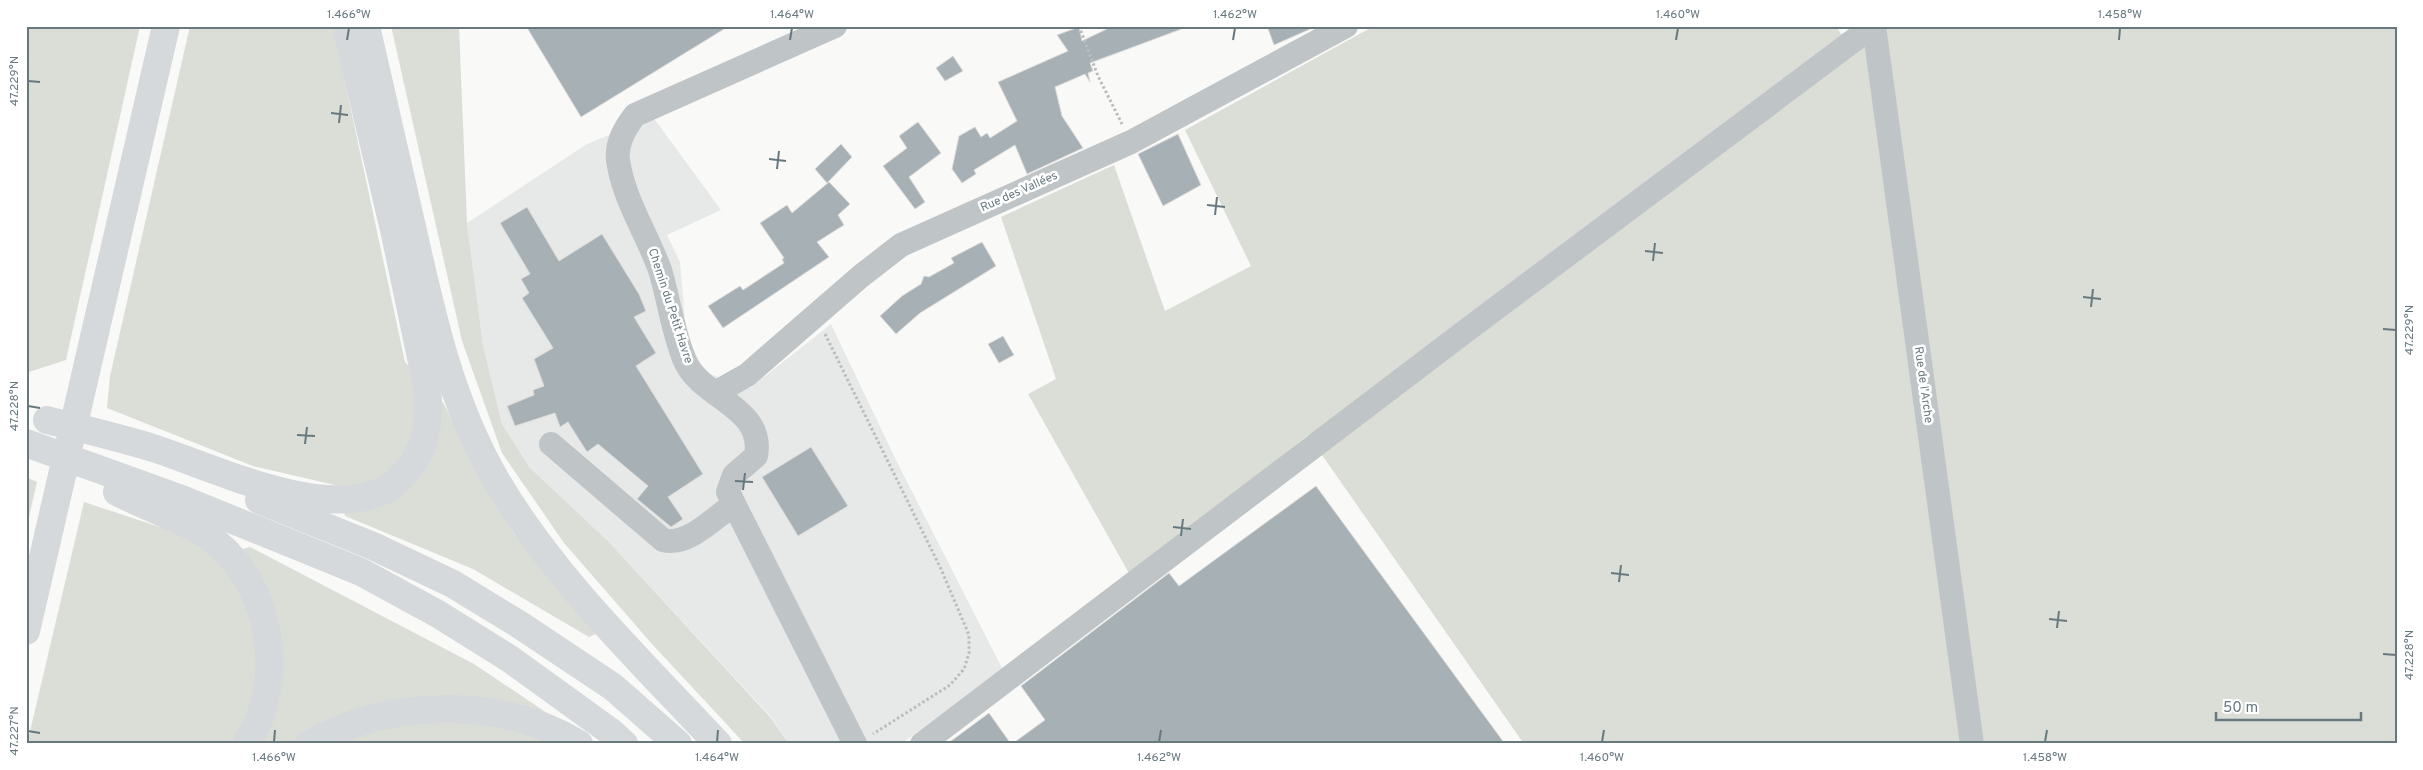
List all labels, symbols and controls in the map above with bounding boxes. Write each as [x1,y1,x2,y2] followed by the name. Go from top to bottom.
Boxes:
[327,7,371,23] text: 1.466°W
[770,7,814,23] text: 1.464°W
[1213,7,1257,23] text: 1.462°W
[1656,7,1700,23] text: 1.460°W
[2098,7,2142,23] text: 1.458°W
[7,56,23,106] text: 47.229°N
[978,168,1060,216] street label: Rue des Vallées
[644,246,696,366] street label: Chemin du Petit Havre
[2402,305,2418,355] text: 47.229°N
[1910,346,1936,424] street label: Rue de l'Arche
[7,381,23,431] text: 47.228°N
[2402,630,2418,680] text: 47.228°N
[2216,690,2360,722] scale bar
[2223,699,2258,718] text: 50 m
[7,706,23,756] text: 47.227°N
[252,750,296,766] text: 1.466°W
[695,750,739,766] text: 1.464°W
[1137,750,1181,766] text: 1.462°W
[1580,750,1624,766] text: 1.460°W
[2023,750,2067,766] text: 1.458°W

